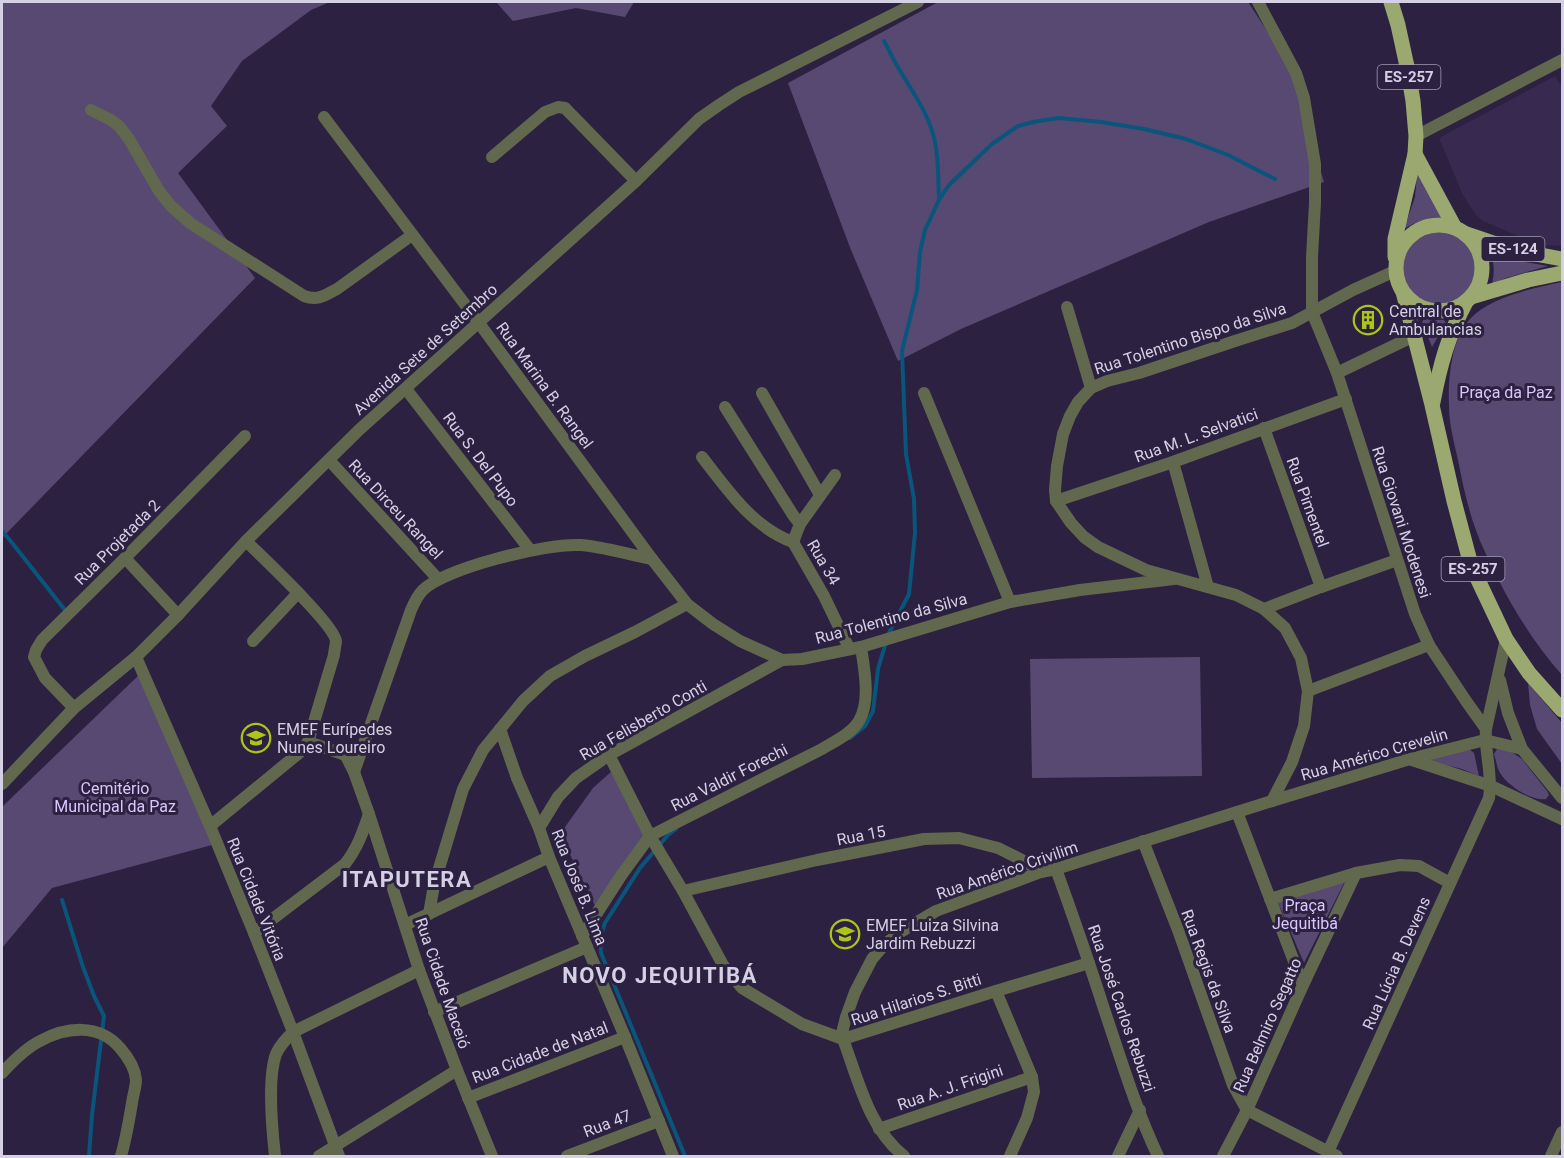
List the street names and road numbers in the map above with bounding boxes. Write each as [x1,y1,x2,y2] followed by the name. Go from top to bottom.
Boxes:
[1378,65,1440,89] road number: ES-257
[1482,237,1544,261] road number: ES-124
[350,280,501,419] street label: Avenida Sete de Setembro
[1092,298,1289,379] street label: Rua Tolentino Bispo da Silva
[492,318,597,452] street label: Rua Marina B. Rangel
[1132,404,1260,467] street label: Rua M. L. Selvatici
[439,408,522,510] street label: Rua S. Del Pupo
[1368,444,1435,600] street label: Rua Giovani Modenesi
[1282,455,1333,550] street label: Rua Pimentel
[345,456,447,563] street label: Rua Dirceu Rangel
[71,496,164,589] street label: Rua Projetada 2
[803,536,844,588] street label: Rua 34
[1442,557,1504,581] road number: ES-257
[813,589,969,648] street label: Rua Tolentino da Silva
[576,676,710,765] street label: Rua Felisberto Conti
[1299,724,1450,785] street label: Rua Américo Crevelin
[668,740,791,815] street label: Rua Valdir Forechi
[835,821,887,850] street label: Rua 15
[548,826,611,948] street label: Rua José B. Lima
[223,835,290,964] street label: Rua Cidade Vitória
[934,837,1080,904] street label: Rua Américo Crivilim
[1359,894,1434,1033] street label: Rua Lúcia B. Devens
[1177,907,1240,1036] street label: Rua Regis da Silva
[411,915,474,1051] street label: Rua Cidade Maceió
[1084,922,1159,1094] street label: Rua José Carlos Rebuzzi
[1229,955,1306,1095] street label: Rua Belmiro Segatto
[849,969,984,1029] street label: Rua Hilarios S. Bitti
[469,1018,611,1087] street label: Rua Cidade de Natal
[895,1060,1006,1114] street label: Rua A. J. Frigini
[581,1106,634,1141] street label: Rua 47

